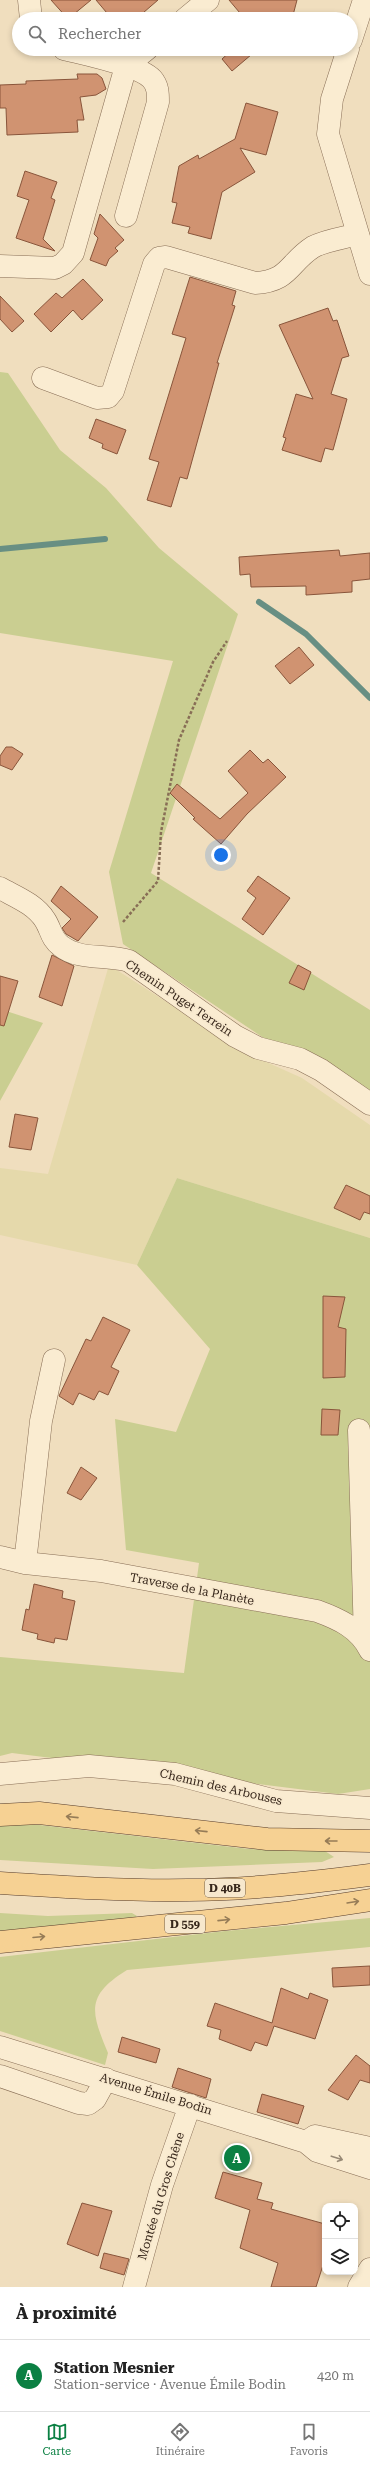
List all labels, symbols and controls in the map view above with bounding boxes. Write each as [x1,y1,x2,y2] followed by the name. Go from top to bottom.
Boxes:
[12,12,358,56] search box
[26,23,48,45] icon: search
[58,25,141,43] text: Rechercher
[211,845,231,865] your location
[123,957,235,1039] street label: Chemin Puget Terrein
[129,1570,256,1608] street label: Traverse de la Planète
[158,1766,284,1808] street label: Chemin des Arbouses
[66,1813,79,1821] one-way arrow
[195,1828,208,1835] one-way arrow
[325,1837,338,1845] one-way arrow
[205,1879,245,1897] road number: D 40B
[346,1898,359,1906] one-way arrow
[165,1915,205,1933] road number: D 559
[217,1916,230,1924] one-way arrow
[32,1933,45,1941] one-way arrow
[98,2070,214,2118] street label: Avenue Émile Bodin
[135,2130,187,2262] street label: Montée du Gros Chêne
[224,2143,250,2173] pin: A
[330,2155,343,2162] one-way arrow
[322,2203,358,2275] map controls
[322,2203,358,2239] button: locate
[322,2239,358,2275] button: layers
[16,2303,117,2323] text: À proximité
[54,2359,175,2377] text: Station Mesnier
[24,2368,34,2383] text: A
[317,2368,354,2383] text: 420 m
[54,2377,286,2392] text: Station-service · Avenue Émile Bodin
[42,2421,71,2458] tab: Carte
[156,2421,205,2458] tab: Itinéraire
[290,2421,328,2458] tab: Favoris

